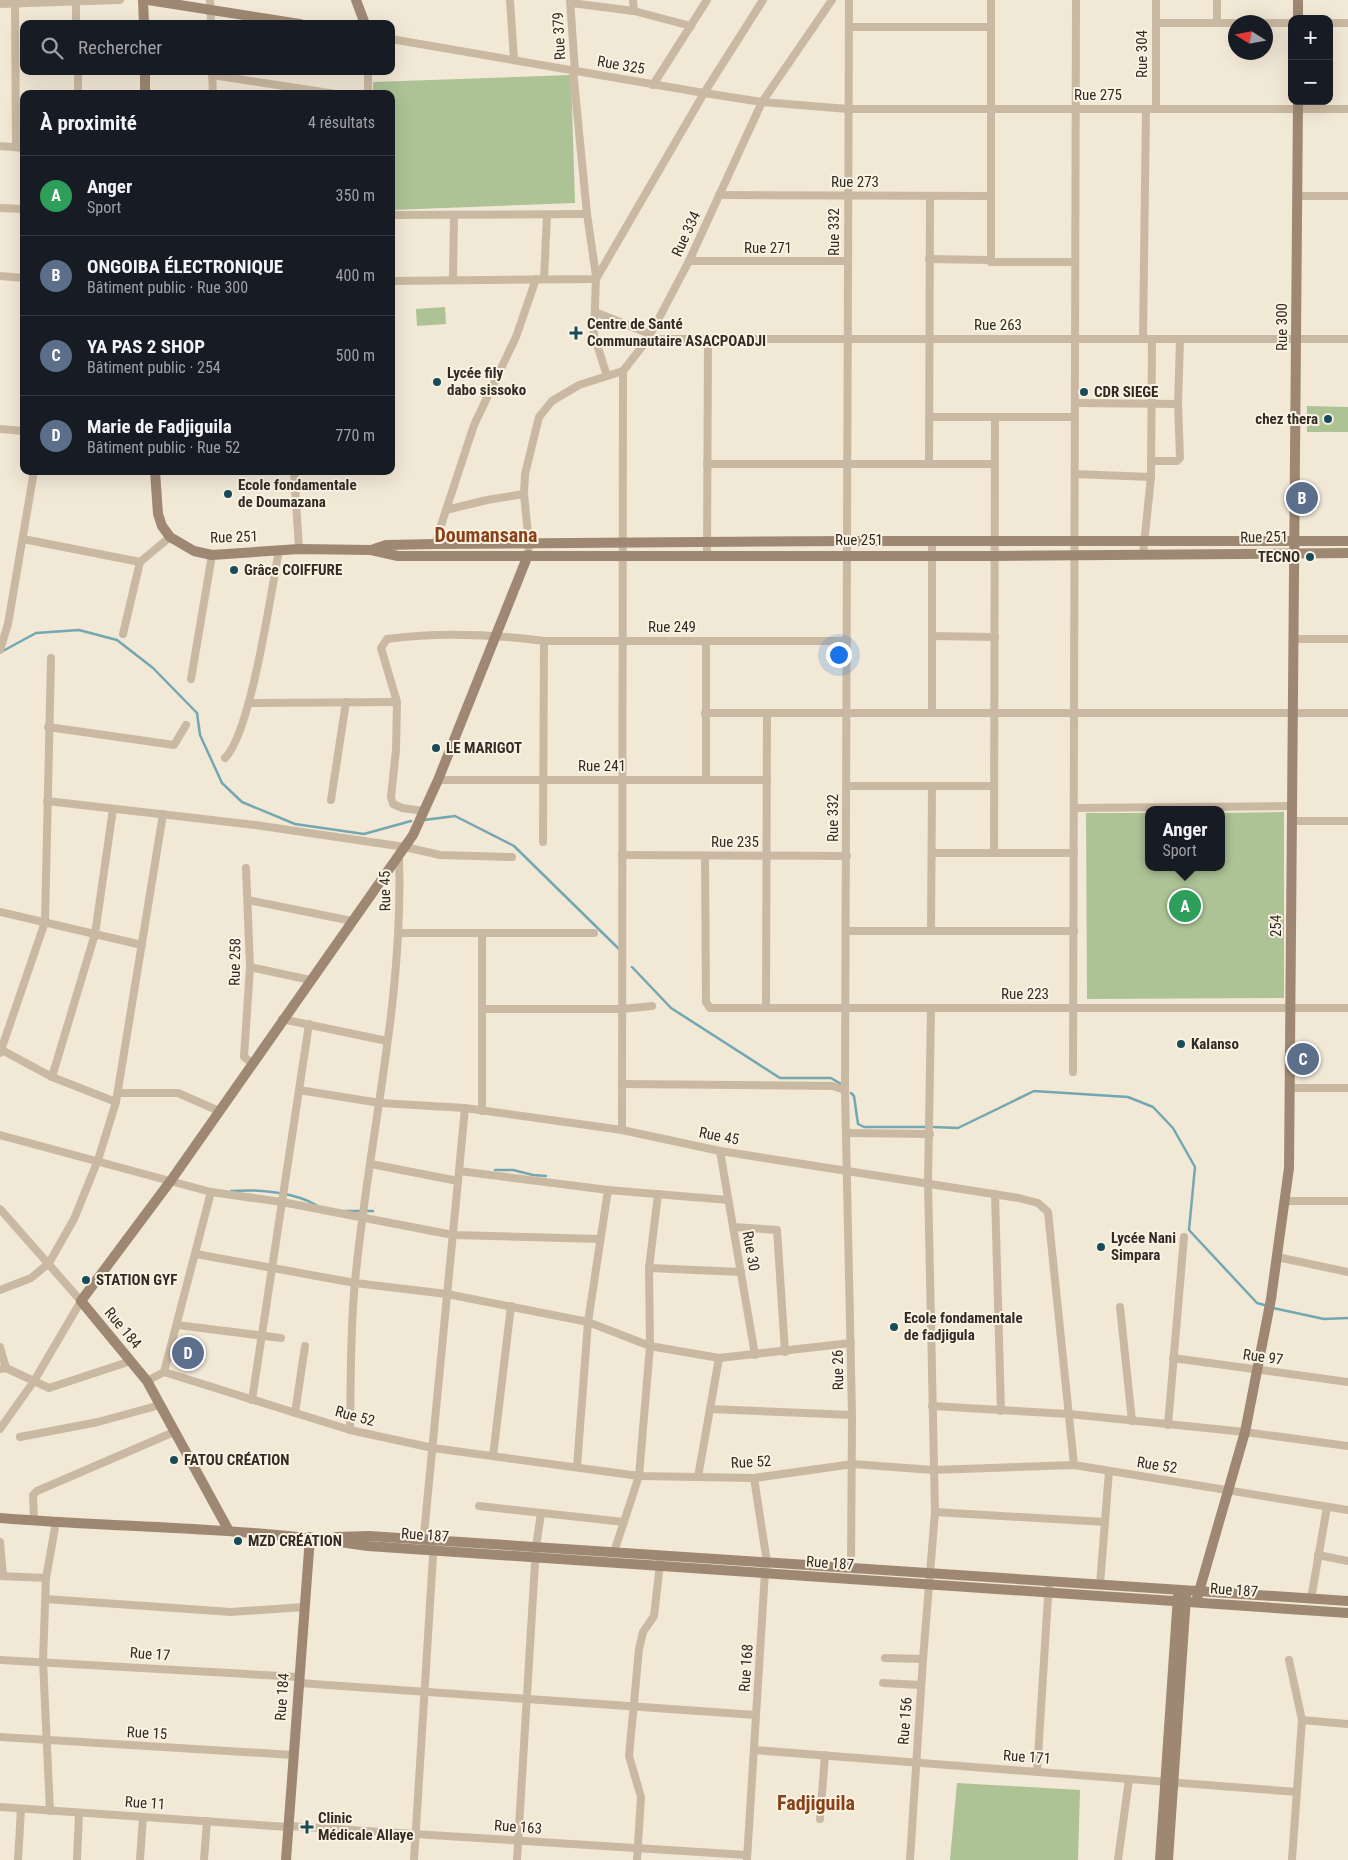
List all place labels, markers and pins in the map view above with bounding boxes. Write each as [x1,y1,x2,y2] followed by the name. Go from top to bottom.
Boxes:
[587,315,766,350] place label: Centre de Santé Communautaire ASACPOADJI
[569,326,583,340] marker: Centre de Santé Communautaire ASACPOADJI
[447,364,526,399] place label: Lycée fily dabo sissoko
[431,376,443,388] marker: Lycée fily dabo sissoko
[1094,383,1158,401] place label: CDR SIEGE
[1078,386,1090,398] marker: CDR SIEGE
[1255,410,1318,428] place label: chez thera
[1322,413,1334,425] marker: chez thera
[238,476,357,511] place label: Ecole fondamentale de Doumazana
[1286,479,1318,517] pin: B
[222,488,234,500] marker: Ecole fondamentale de Doumazana
[1258,548,1300,566] place label: TECNO
[1304,551,1316,563] marker: TECNO
[244,561,342,579] place label: Grâce COIFFURE
[228,564,240,576] marker: Grâce COIFFURE
[446,739,522,757] place label: LE MARIGOT
[430,742,442,754] marker: LE MARIGOT
[1169,887,1201,925] pin: A
[1191,1035,1239,1053] place label: Kalanso
[1175,1038,1187,1050] marker: Kalanso
[1287,1040,1319,1078] pin: C
[1111,1229,1176,1264] place label: Lycée Nani Simpara
[1095,1241,1107,1253] marker: Lycée Nani Simpara
[96,1271,177,1289] place label: STATION GYF
[80,1274,92,1286] marker: STATION GYF
[904,1309,1023,1344] place label: Ecole fondamentale de fadjigula
[888,1321,900,1333] marker: Ecole fondamentale de fadjigula
[172,1334,204,1372] pin: D
[184,1451,290,1469] place label: FATOU CRÉATION
[168,1454,180,1466] marker: FATOU CRÉATION
[248,1532,342,1550] place label: MZD CRÉATION
[232,1535,244,1547] marker: MZD CRÉATION
[318,1809,413,1844] place label: Clinic Médicale Allaye
[300,1820,314,1834] marker: Clinic Médicale Allaye

